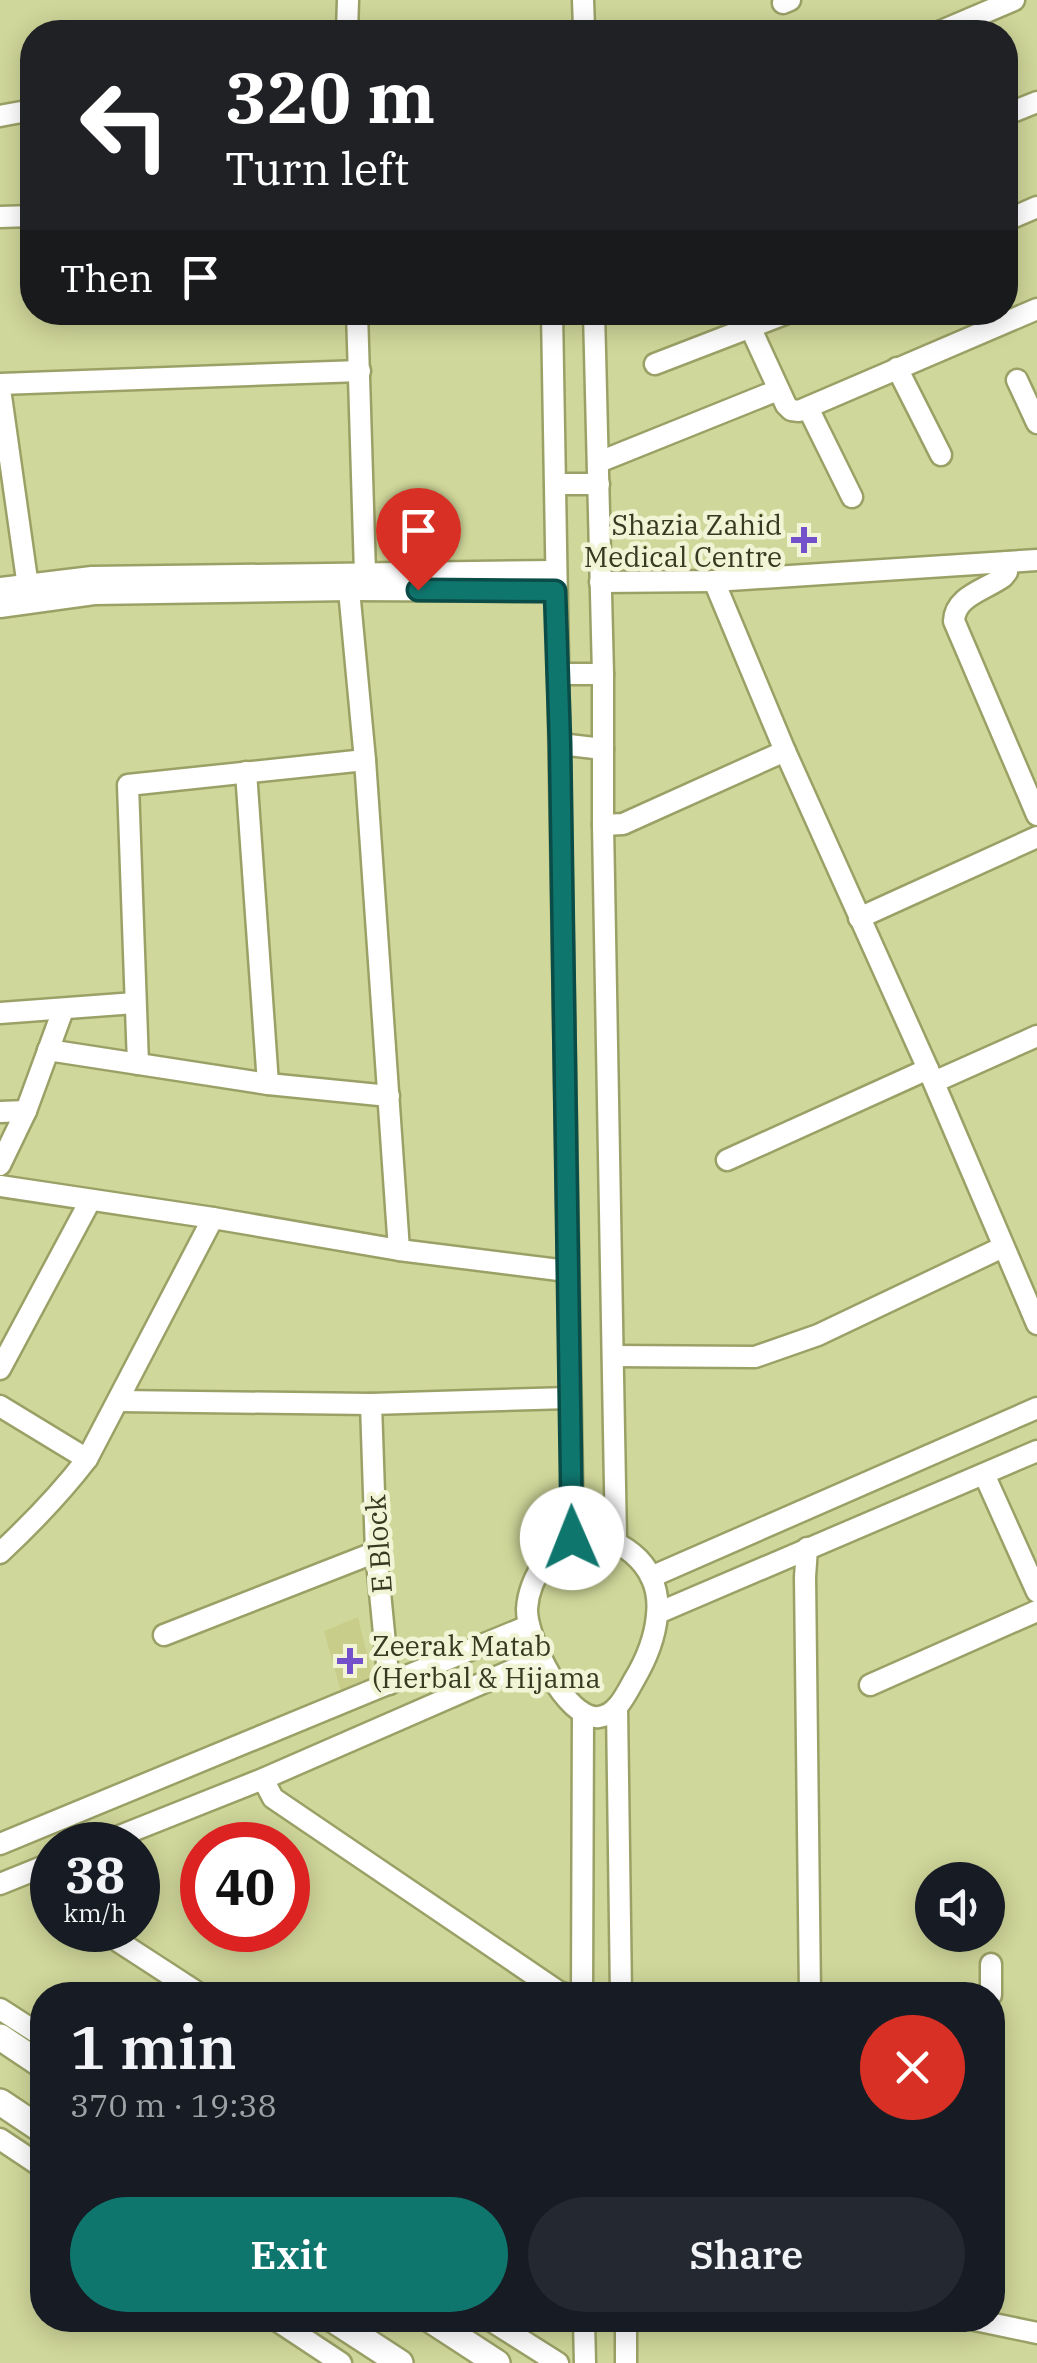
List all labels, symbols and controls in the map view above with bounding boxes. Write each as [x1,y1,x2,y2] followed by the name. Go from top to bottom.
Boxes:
[225,51,435,142] text: 320 m
[60,60,190,190] icon: left
[225,139,409,197] text: Turn left
[173,250,228,305] icon: arrive
[60,253,153,302] text: Then
[376,488,461,591] pin
[391,503,446,558] icon: arrive
[584,506,782,575] place label: Shazia Zahid Medical Centre
[791,527,817,553] marker: Shazia Zahid Medical Centre
[520,1486,624,1590] position arrow
[356,1493,400,1594] street label: E Block
[372,1627,601,1696] place label: Zeerak Matab (Herbal & Hijama
[337,1648,363,1674] marker: Zeerak Matab (Herbal & Hijama
[180,1822,310,1952] speed limit sign: 40
[65,1842,125,1907] text: 38
[915,1862,1005,1952] map controls
[915,1862,1005,1952] button: sound
[63,1896,127,1929] text: km/h
[70,2007,237,2086] text: 1 min
[860,2015,965,2120] button: close
[70,2084,277,2126] text: 370 m · 19:38
[70,2197,508,2312] button: Exit
[528,2197,965,2312] button: Share

